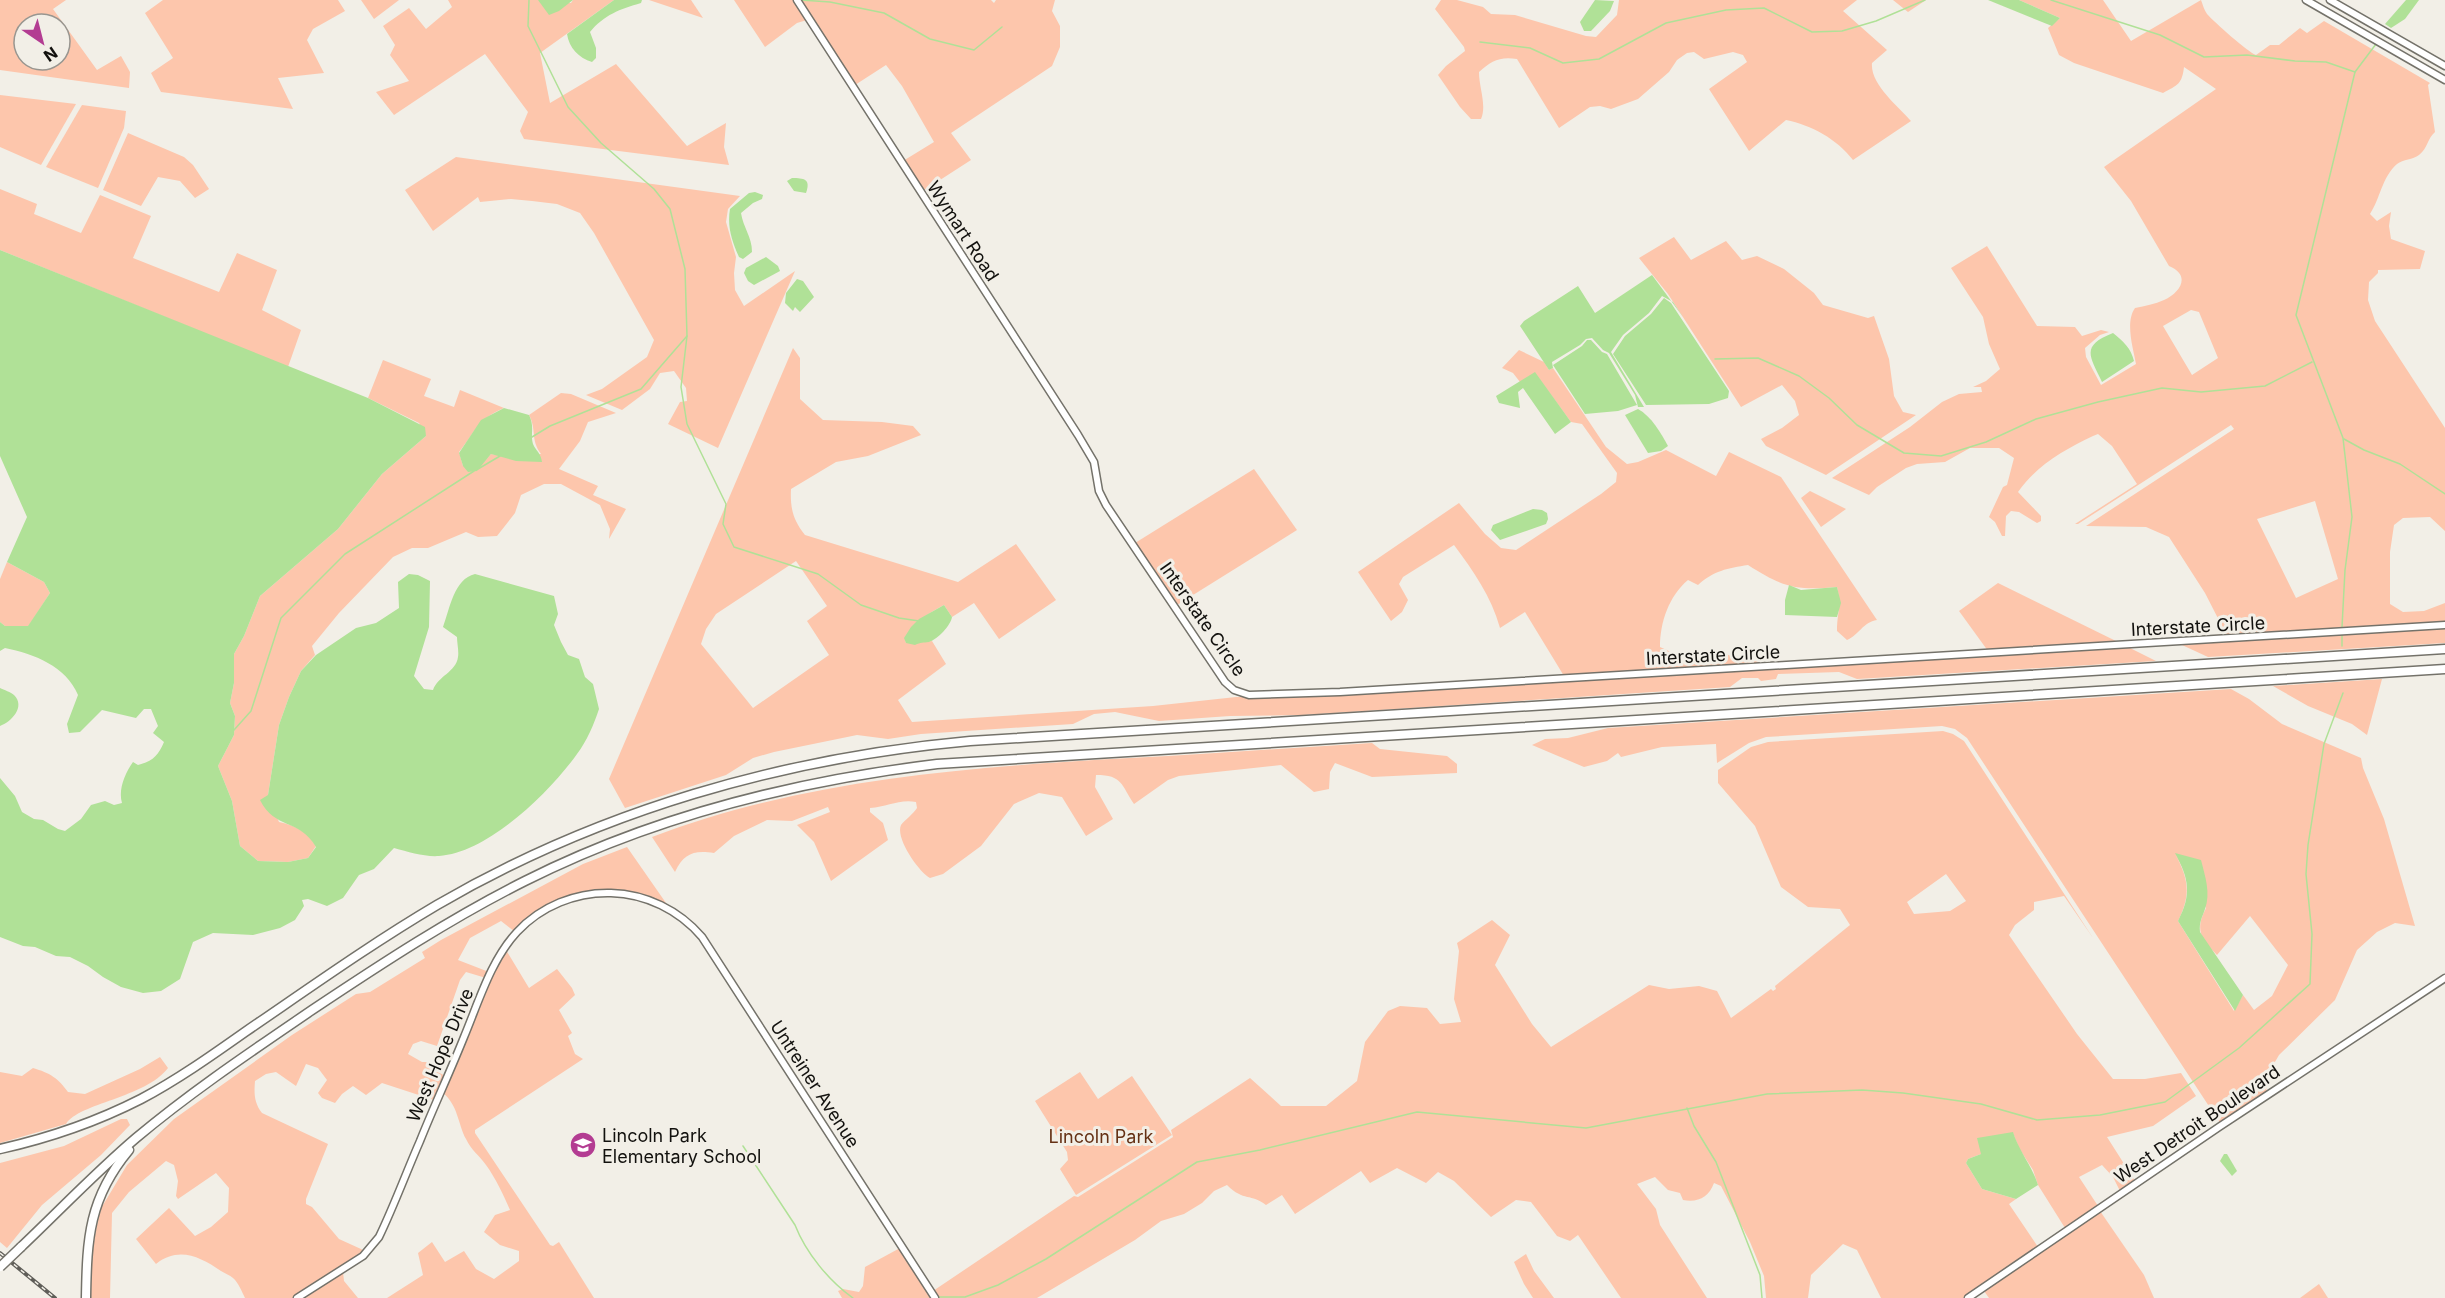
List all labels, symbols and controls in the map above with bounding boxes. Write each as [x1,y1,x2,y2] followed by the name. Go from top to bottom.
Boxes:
[12,12,72,72] north arrow
[40,43,61,66] text: N
[923,177,1003,285] street label: Wymart Road
[1156,558,1250,680] street label: Interstate Circle
[2130,612,2266,640] street label: Interstate Circle
[1645,641,1781,669] street label: Interstate Circle
[402,985,478,1125] street label: West Hope Drive
[766,1016,864,1152] street label: Untreiner Avenue
[2110,1061,2284,1187] street label: West Detroit Boulevard
[602,1125,761,1167] place label: Lincoln Park Elementary School
[1049,1126,1154,1147] park label: Lincoln Park
[568,1130,598,1160] school or university icon: Lincoln Park Elementary School

